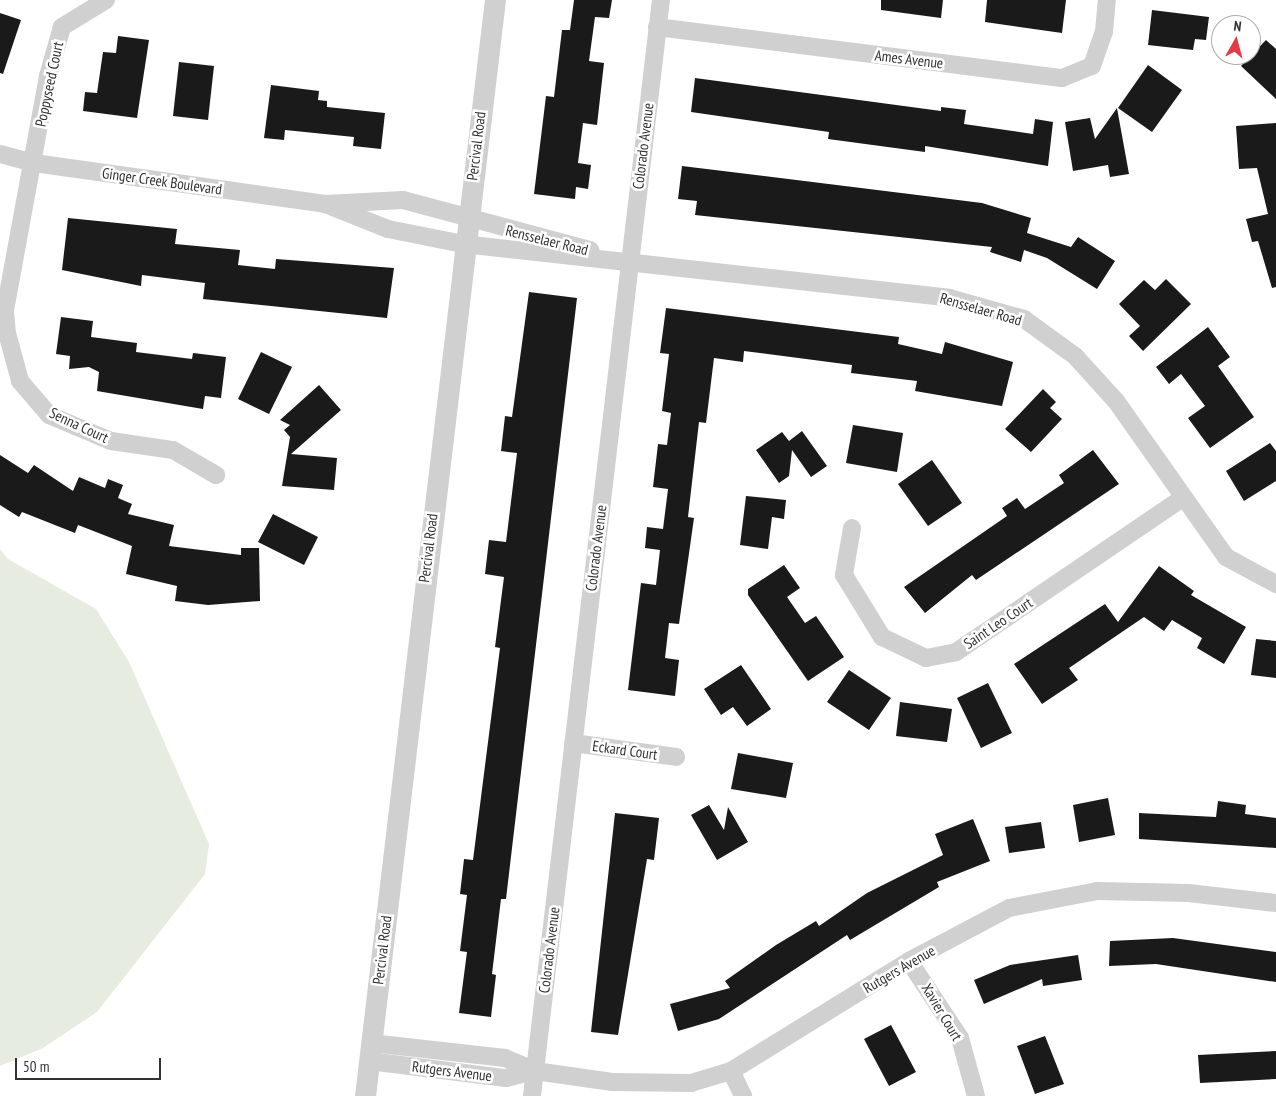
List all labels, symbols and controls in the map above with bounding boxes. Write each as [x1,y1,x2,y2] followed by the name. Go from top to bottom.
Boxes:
[1211,15,1261,65] north arrow
[1233,17,1243,35] text: N
[31,40,67,128] street label: Poppyseed Court
[874,46,944,72] street label: Ames Avenue
[629,102,657,190] street label: Colorado Avenue
[463,111,489,181] street label: Percival Road
[101,164,223,198] street label: Ginger Creek Boulevard
[504,221,590,259] street label: Rensselaer Road
[938,289,1024,329] street label: Rensselaer Road
[47,404,111,446] street label: Senna Court
[582,504,610,592] street label: Colorado Avenue
[415,513,441,583] street label: Percival Road
[960,593,1036,653] street label: Saint Leo Court
[591,737,659,763] street label: Eckard Court
[535,906,563,994] street label: Colorado Avenue
[369,915,395,985] street label: Percival Road
[860,941,938,997] street label: Rutgers Avenue
[918,980,966,1044] street label: Xavier Court
[18,1048,164,1080] scale bar
[23,1057,49,1076] text: 50 m
[411,1057,493,1085] street label: Rutgers Avenue

